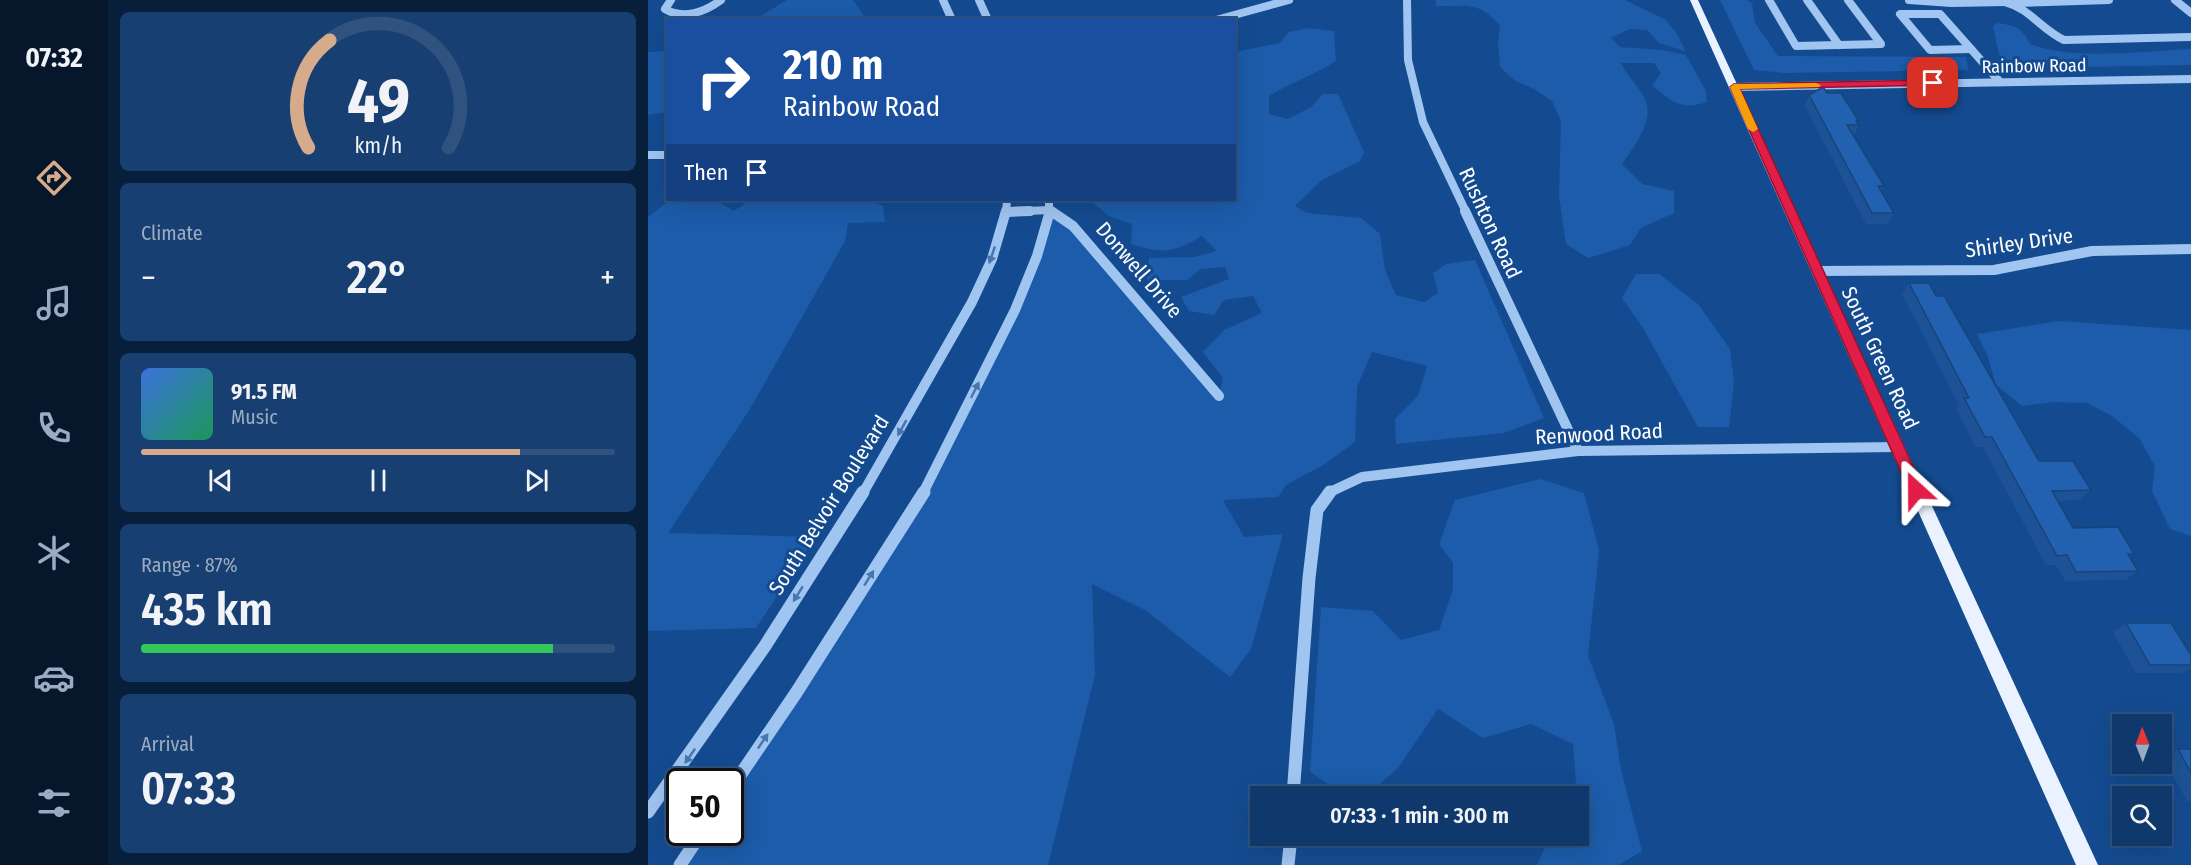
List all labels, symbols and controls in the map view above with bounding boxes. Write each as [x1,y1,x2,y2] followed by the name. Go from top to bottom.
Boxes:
[783,40,883,90] text: 210 m
[25,42,83,74] text: 07:32
[684,42,762,120] icon: right
[1981,54,2087,78] street label: Rainbow Road
[1907,57,1958,108] pin
[346,64,410,139] text: 49
[1916,66,1949,99] icon: arrive
[783,91,940,123] text: Rainbow Road
[354,134,402,160] text: km/h
[740,156,773,189] icon: arrive
[33,157,75,199] icon: directions
[684,159,728,186] text: Then
[1453,163,1527,283] street label: Rushton Road
[1090,217,1188,323] street label: Donwell Drive
[141,221,203,245] text: Climate
[1963,223,2075,263] street label: Shirley Drive
[986,247,996,265] one-way arrow
[347,251,409,305] text: 22°
[141,258,156,298] text: −
[600,258,615,298] text: +
[33,282,75,324] icon: music
[1836,283,1924,433] street label: South Green Road
[231,378,297,405] text: 91.5 FM
[970,381,980,398] one-way arrow
[231,405,278,429] text: Music
[33,407,75,449] icon: phone
[763,410,895,600] street label: South Belvoir Boulevard
[1534,418,1664,450] street label: Renwood Road
[897,420,907,437] one-way arrow
[1884,458,1948,522] position arrow
[204,464,237,497] icon: previous
[362,464,395,497] icon: pause
[520,464,553,497] icon: next
[33,532,75,574] icon: climate
[141,553,238,577] text: Range · 87%
[864,570,875,586] one-way arrow
[141,583,273,637] text: 435 km
[793,585,804,602] one-way arrow
[33,657,75,699] icon: car
[2112,714,2172,774] north arrow
[2112,714,2172,846] map controls
[141,732,194,756] text: Arrival
[757,734,769,750] one-way arrow
[684,747,696,763] one-way arrow
[141,762,236,816] text: 07:33
[666,768,744,846] speed limit sign: 50
[33,782,75,824] icon: filters
[2112,786,2172,846] button: search
[1330,802,1509,829] text: 07:33 · 1 min · 300 m

